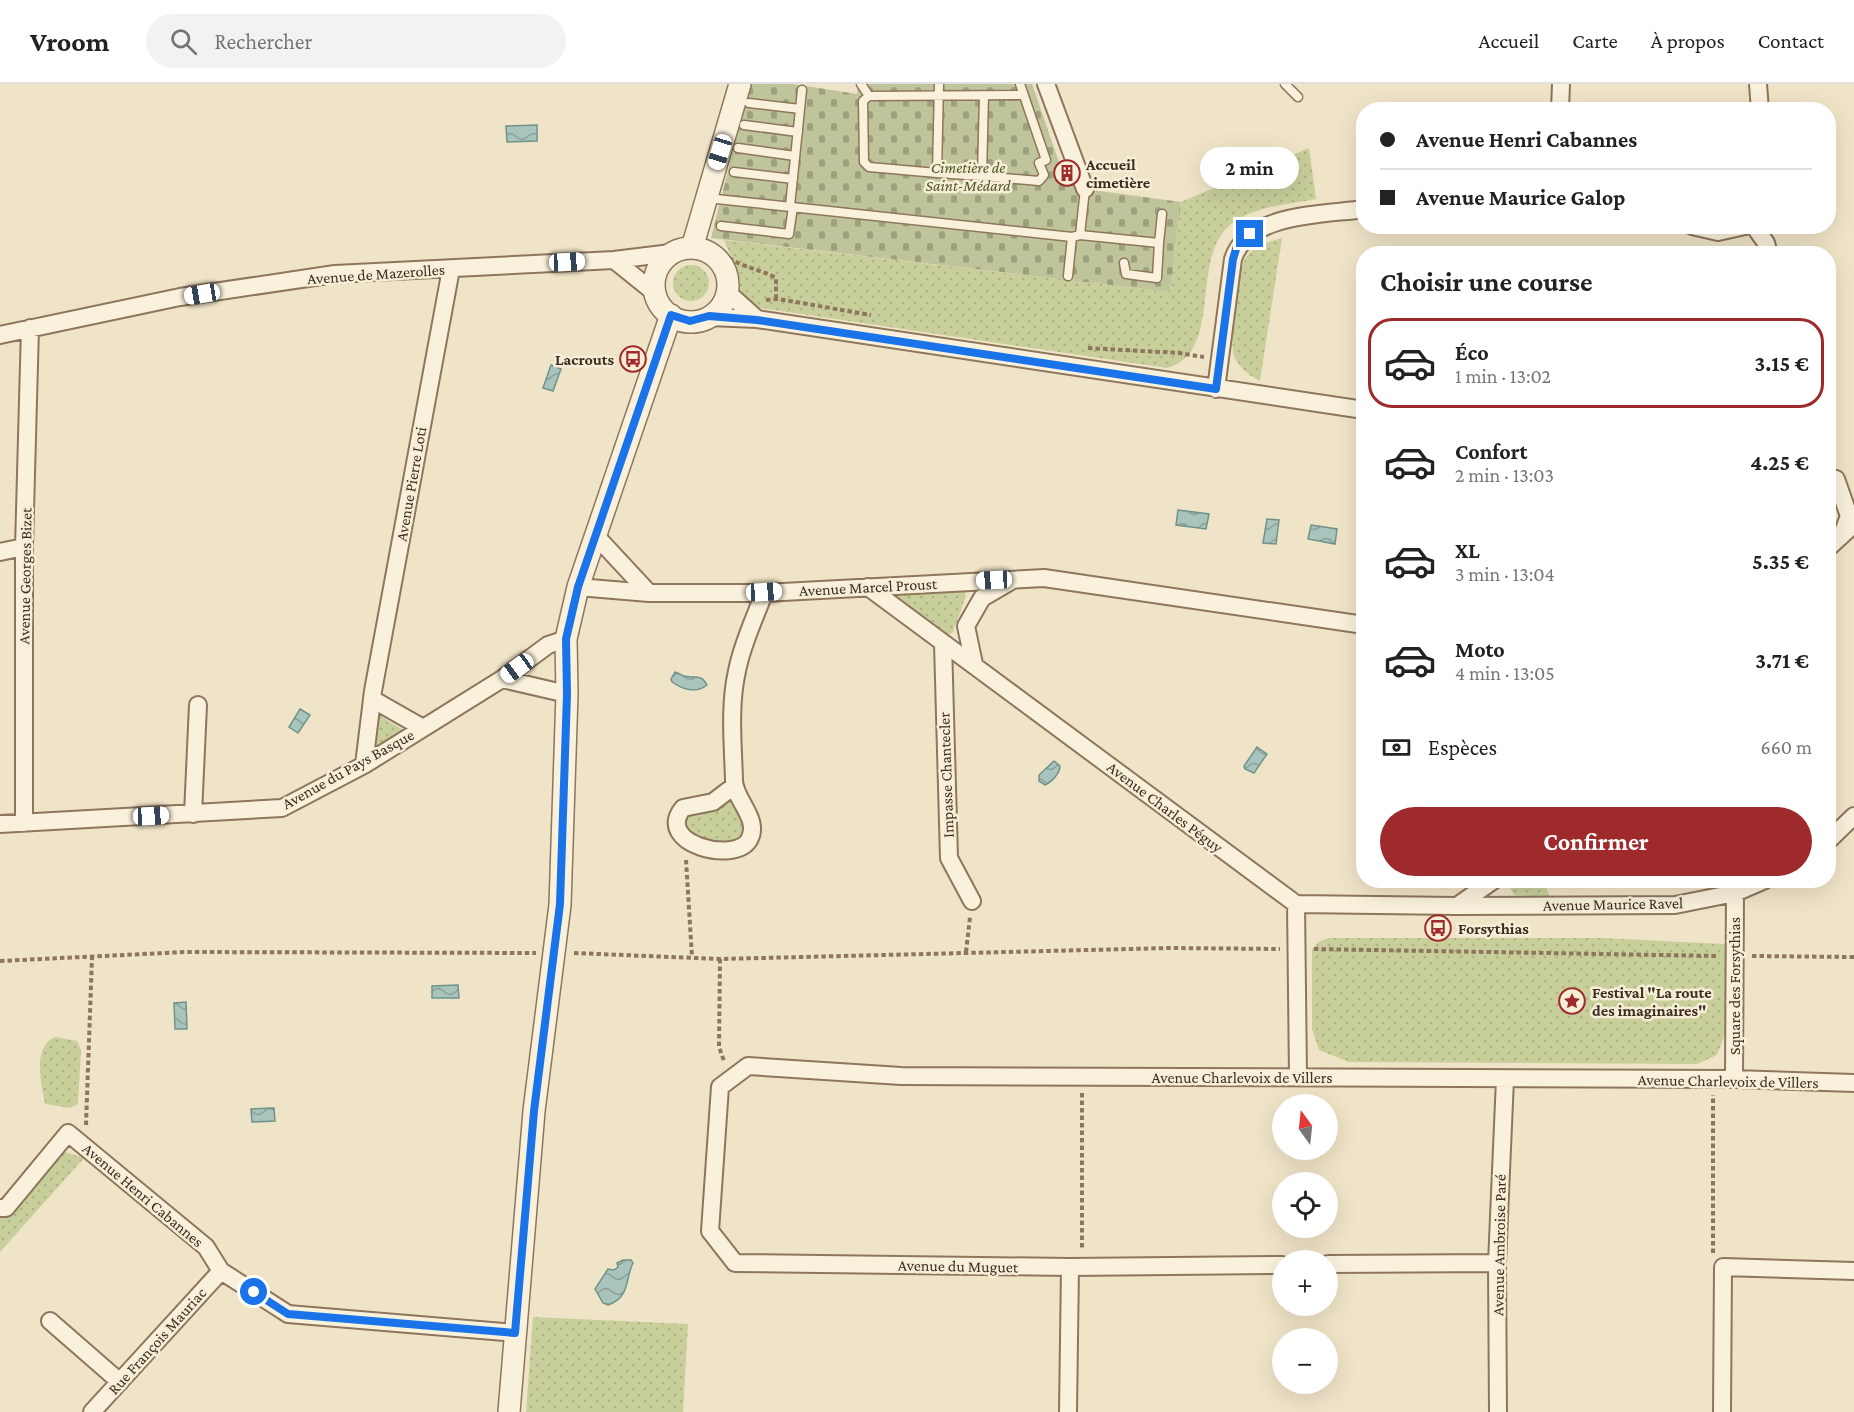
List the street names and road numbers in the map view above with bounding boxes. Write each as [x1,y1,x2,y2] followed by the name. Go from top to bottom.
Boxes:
[307,261,445,287] street label: Avenue de Mazerolles
[393,425,429,543] street label: Avenue Pierre Loti
[15,507,36,644] street label: Avenue Georges Bizet
[798,575,938,599] street label: Avenue Marcel Proust
[935,711,958,838] street label: Impasse Chantecler
[279,726,417,813] street label: Avenue du Pays Basque
[1103,758,1227,857] street label: Avenue Charles Péguy
[1543,894,1683,914] street label: Avenue Maurice Ravel
[1726,917,1744,1055] street label: Square des Forsythias
[1151,1069,1333,1086] street label: Avenue Charlevoix de Villers
[1637,1071,1819,1091] street label: Avenue Charlevoix de Villers
[79,1140,207,1250] street label: Avenue Henri Cabannes
[1489,1174,1509,1316] street label: Avenue Ambroise Paré
[898,1256,1019,1277] street label: Avenue du Muguet
[105,1284,210,1398] street label: Rue François Mauriac

